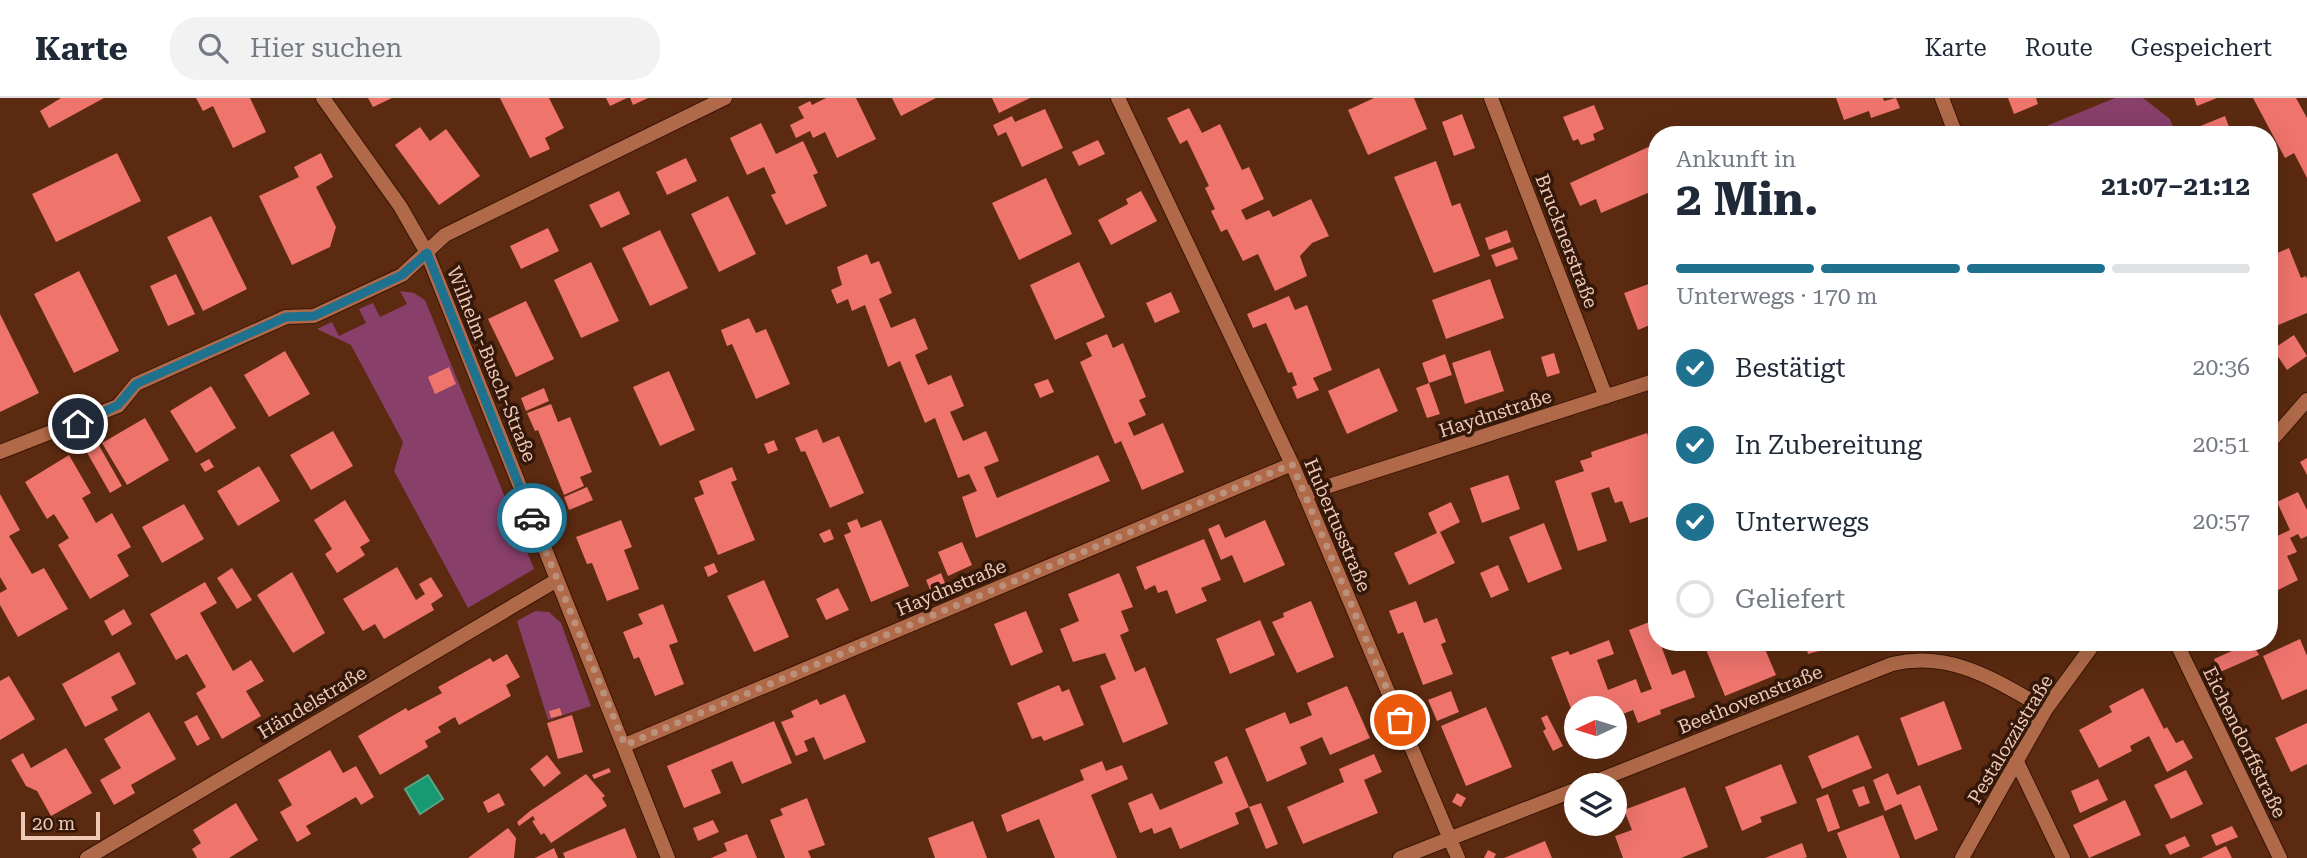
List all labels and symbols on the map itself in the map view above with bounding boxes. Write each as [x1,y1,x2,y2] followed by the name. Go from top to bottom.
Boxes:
[1530,171,1603,312] street label: Brucknerstraße
[442,263,541,465] street label: Wilhelm-Busch-Straße
[1436,384,1554,442] street label: Haydnstraße
[48,394,108,454] pin
[1299,455,1376,595] street label: Hubertusstraße
[497,483,567,553] courier
[893,554,1010,621] street label: Haydnstraße
[1674,660,1826,739] street label: Beethovenstraße
[254,661,371,744] street label: Händelstraße
[2198,663,2291,822] street label: Eichendorffstraße
[1963,671,2058,808] street label: Pestalozzistraße
[1370,690,1430,750] pin
[1564,696,1628,760] north arrow
[21,809,100,841] scale bar

